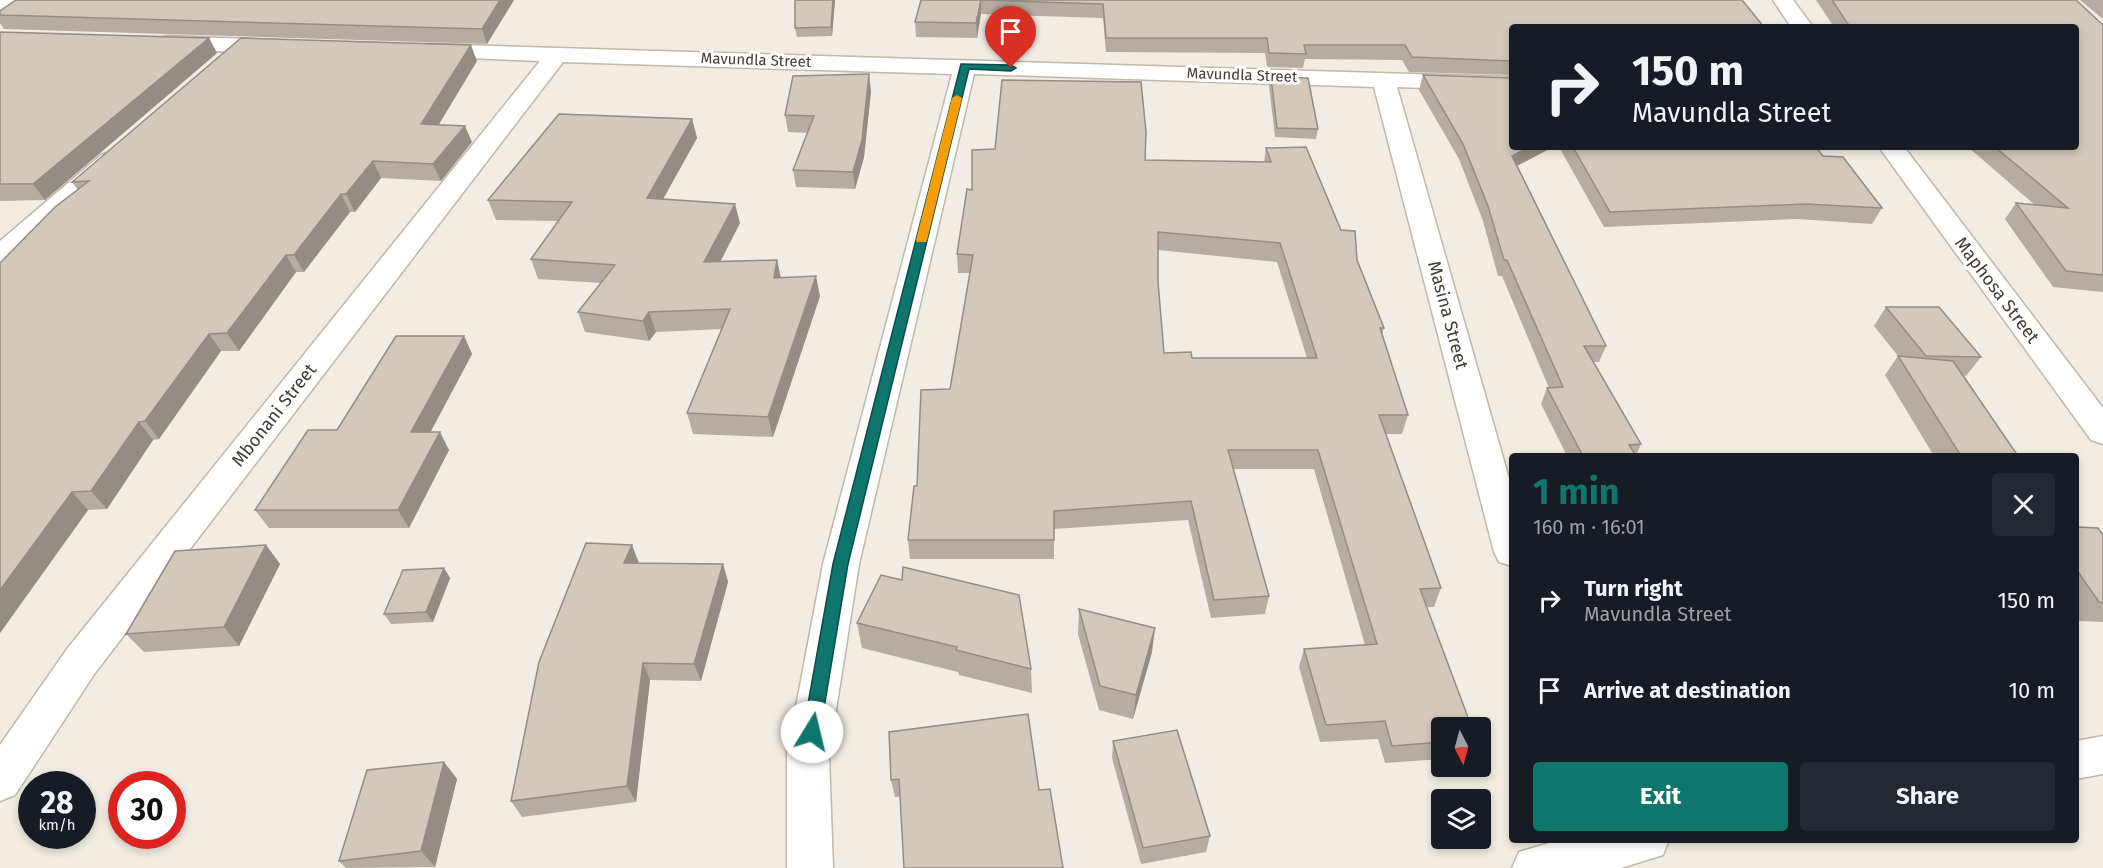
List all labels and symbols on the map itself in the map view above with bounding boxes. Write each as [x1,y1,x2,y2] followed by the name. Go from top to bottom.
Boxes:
[985,6,1036,68] pin
[700,49,812,71] street label: Mavundla Street
[1186,64,1298,86] street label: Mavundla Street
[1950,233,2044,348] street label: Maphosa Street
[1423,259,1473,372] street label: Masina Street
[227,359,321,471] street label: Mbonani Street
[780,700,844,764] position arrow
[1431,717,1491,777] north arrow
[108,771,186,849] speed limit sign: 30

